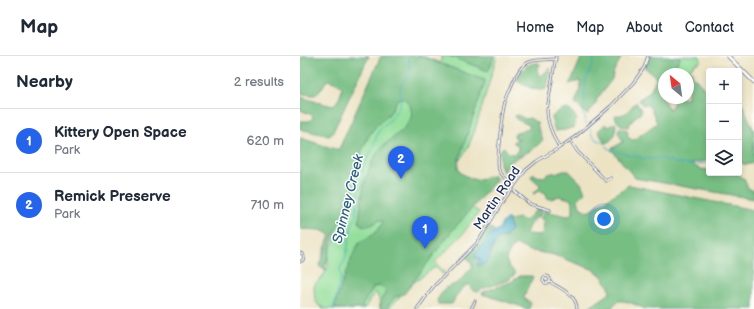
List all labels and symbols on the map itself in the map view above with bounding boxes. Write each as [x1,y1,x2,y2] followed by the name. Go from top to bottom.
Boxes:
[658,68,694,104] north arrow
[388,146,414,179] pin: 2
[329,152,368,245] water label: Spinney Creek
[470,163,524,233] street label: Martin Road
[594,209,614,229] your location
[412,216,438,249] pin: 1

